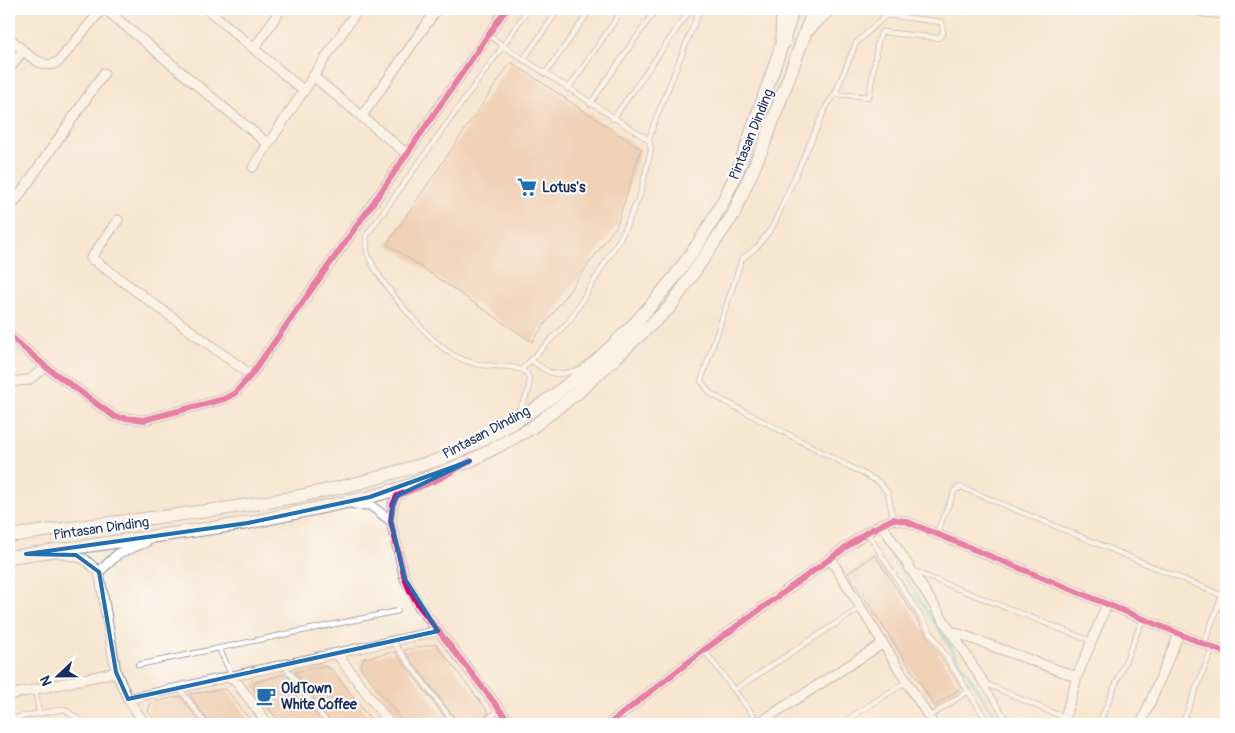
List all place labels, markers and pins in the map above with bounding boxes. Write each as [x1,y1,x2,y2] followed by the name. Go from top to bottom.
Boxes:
[516,176,538,198] supermarket icon: Lotus's
[542,179,586,196] place label: Lotus's
[281,680,358,713] place label: OldTown White Coffee
[255,685,277,707] cafe icon: OldTown White Coffee

